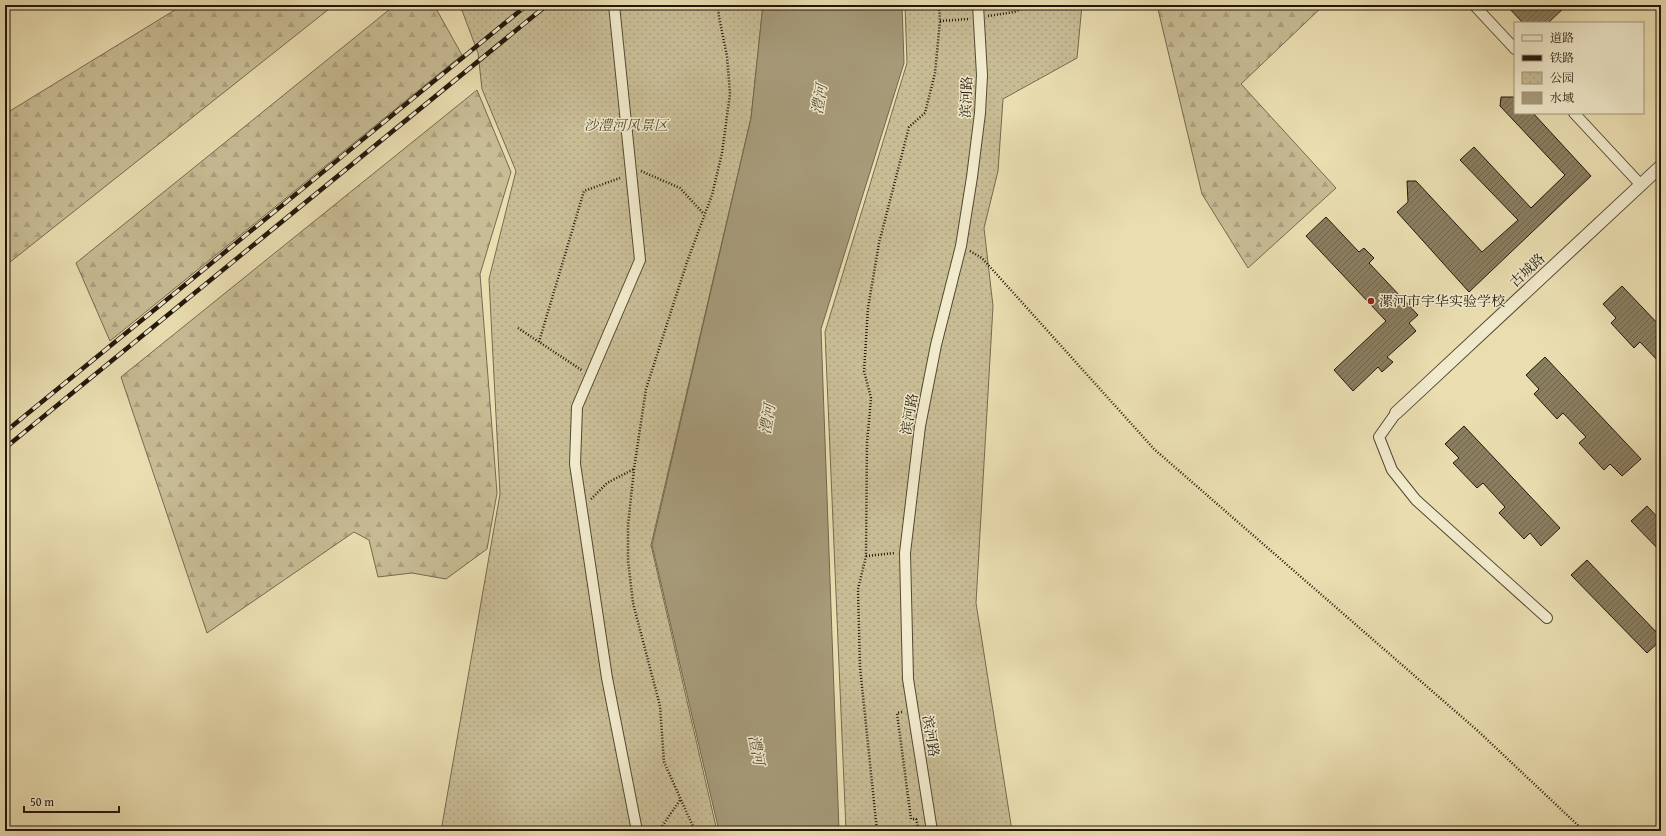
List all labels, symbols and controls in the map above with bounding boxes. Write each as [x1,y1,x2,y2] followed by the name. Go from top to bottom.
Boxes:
[1514,22,1644,114] legend
[1550,29,1574,46] text: 道路
[1550,49,1574,66] text: 铁路
[1550,69,1574,86] text: 公园
[955,76,977,118] street label: 滨河路
[806,80,832,115] water label: 澧河
[1550,89,1574,106] text: 水域
[584,115,670,135] park label: 沙澧河风景区
[1505,248,1549,292] street label: 古城路
[1379,291,1505,311] place label: 漯河市宇华实验学校
[1366,296,1376,306] marker: 漯河市宇华实验学校
[896,392,922,436] street label: 滨河路
[754,400,780,435] water label: 澧河
[918,714,944,758] street label: 滨河路
[744,733,771,770] water label: 澧河
[24,788,119,814] scale bar
[30,793,54,810] text: 50 m

